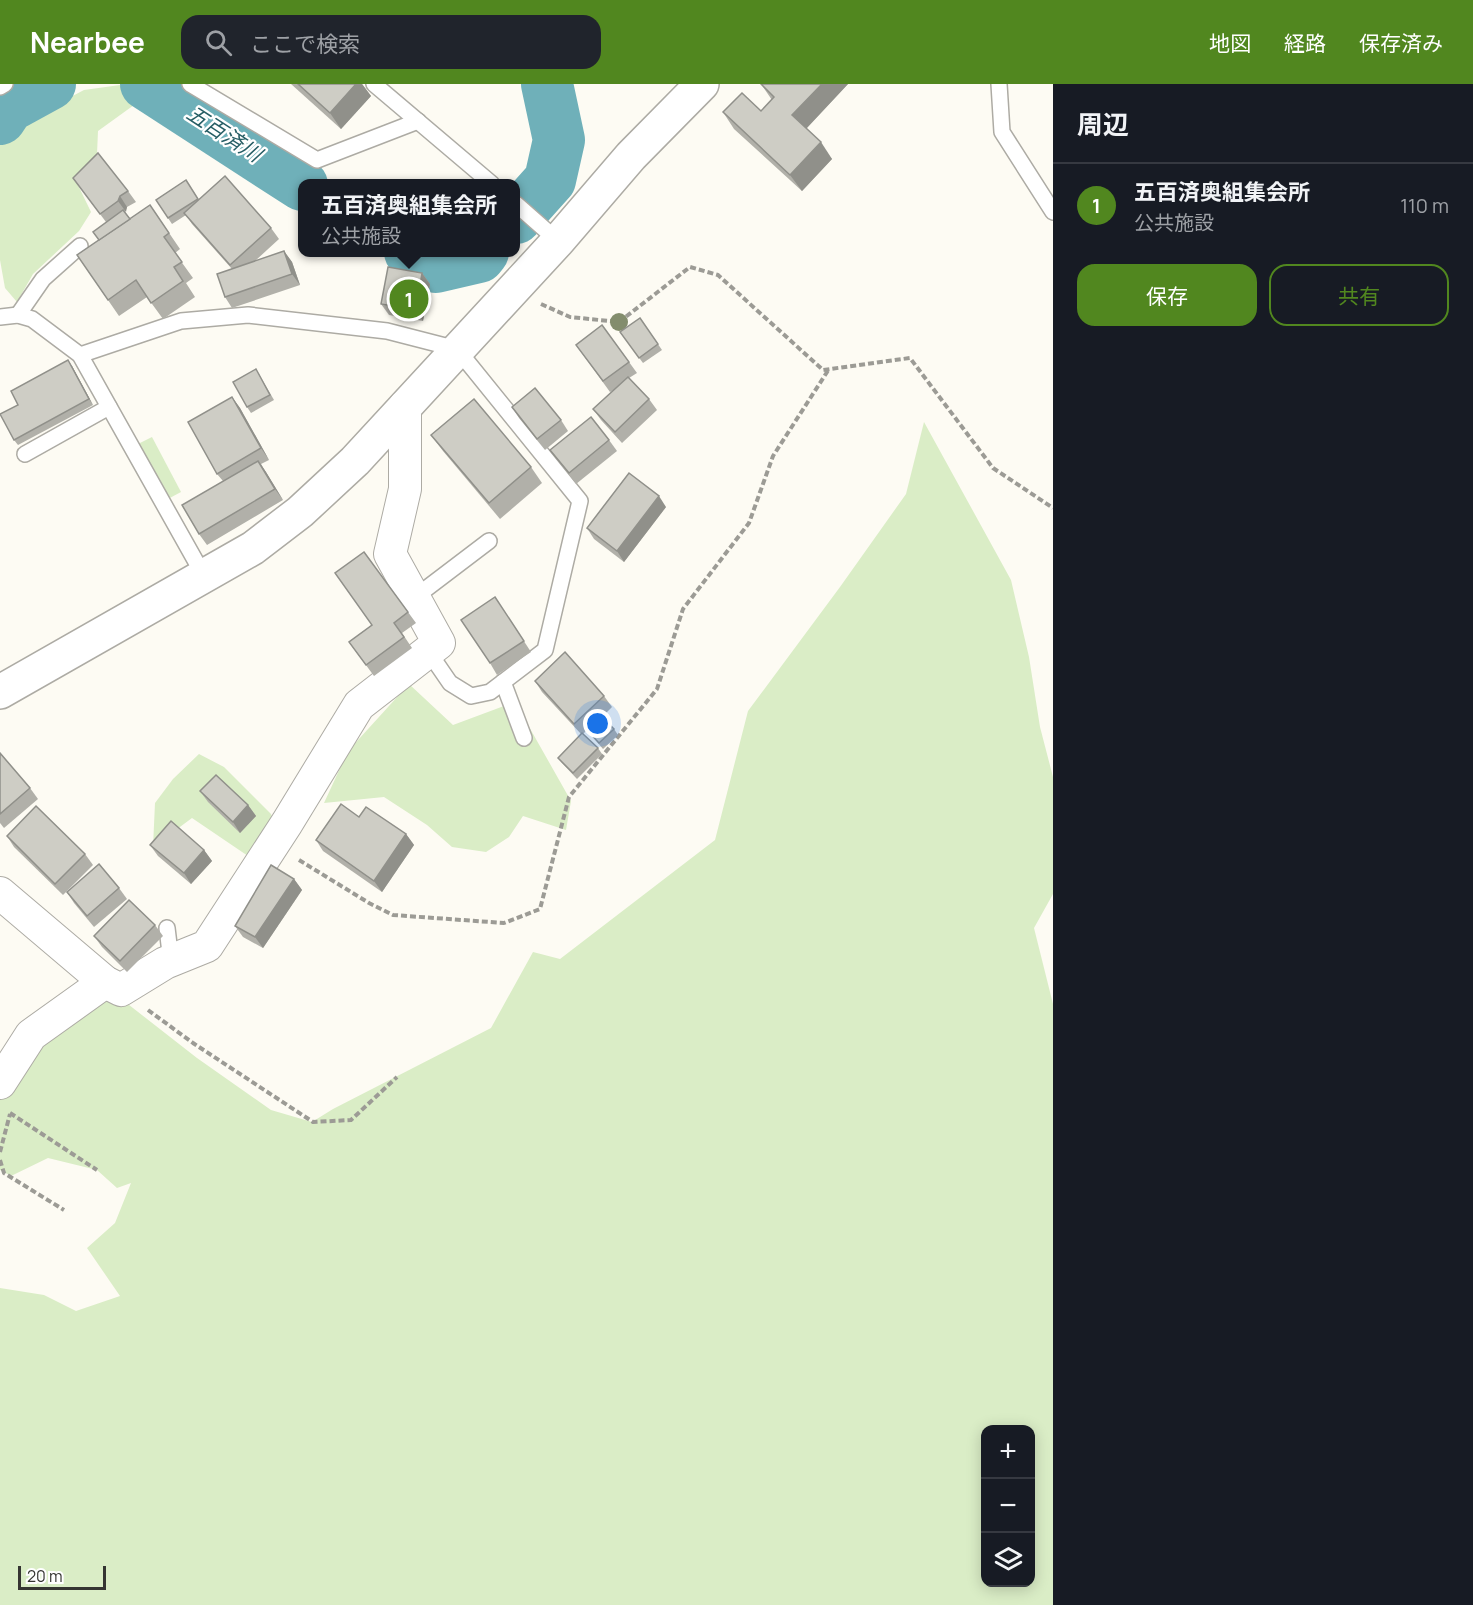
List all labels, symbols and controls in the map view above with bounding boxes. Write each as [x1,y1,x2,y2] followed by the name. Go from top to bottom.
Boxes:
[181,15,601,69] search box
[30,23,145,61] text: Nearbee
[202,26,235,59] icon: search
[250,29,360,59] text: ここで検索
[1209,29,1251,57] text: 地図
[1284,29,1326,57] text: 経路
[1359,29,1443,57] text: 保存済み
[182,99,269,169] water label: 五百済川
[1077,106,1129,142] text: 周辺
[1134,177,1310,207] text: 五百済奥組集会所
[298,179,520,257] popup
[321,190,497,220] text: 五百済奥組集会所
[1092,192,1101,219] text: 1
[1400,192,1449,219] text: 110 m
[1134,209,1214,236] text: 公共施設
[321,222,401,249] text: 公共施設
[1077,264,1257,326] button: 保存
[1269,264,1449,326] button: 共有
[390,276,428,322] pin: 1
[583,709,612,738] your location
[981,1425,1035,1587] map controls
[981,1425,1035,1479] button: +
[981,1479,1035,1533] button: −
[981,1533,1035,1587] button: layers
[18,1563,106,1590] scale bar
[27,1565,63,1587] text: 20 m

